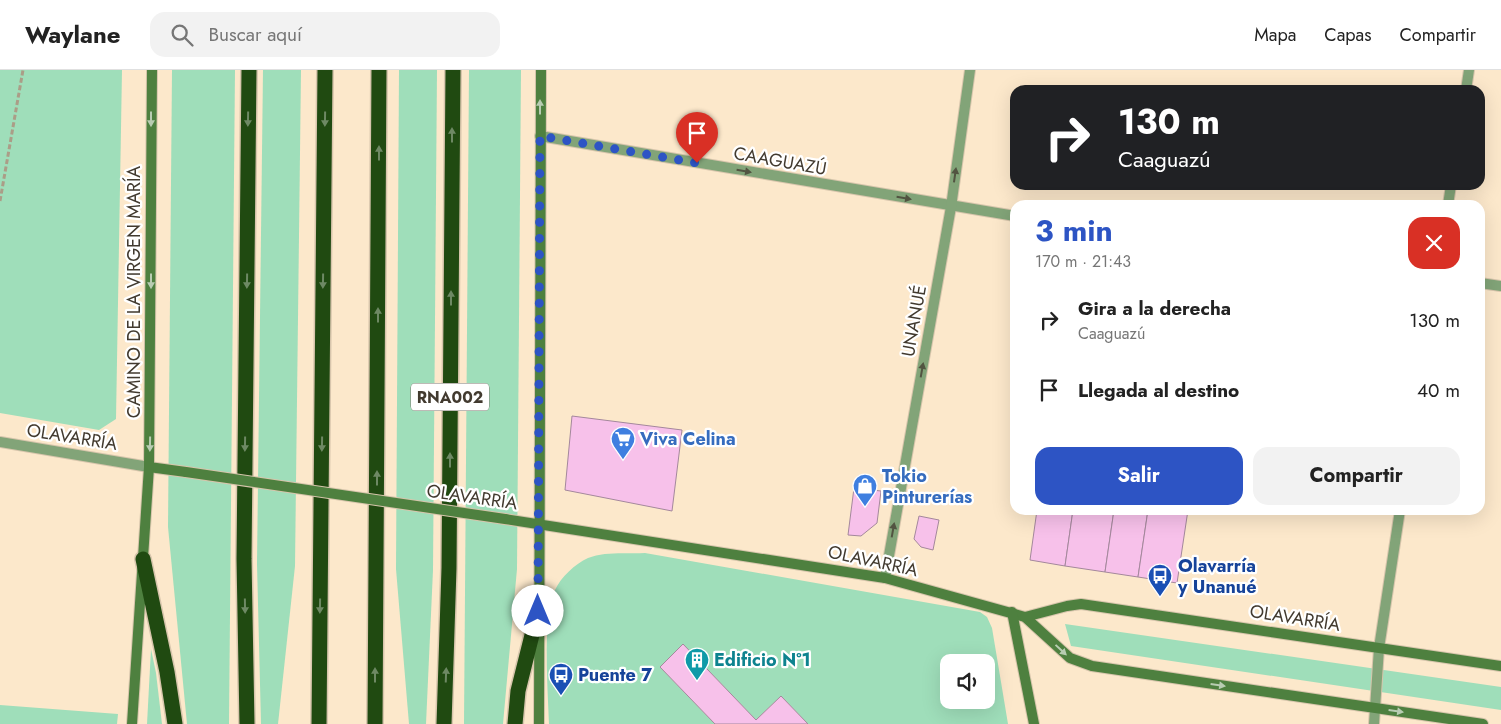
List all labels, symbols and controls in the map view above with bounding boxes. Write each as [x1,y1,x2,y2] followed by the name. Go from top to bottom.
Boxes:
[150,12,500,57] search box
[25,17,120,52] text: Waylane
[168,21,196,49] icon: search
[208,21,302,48] text: Buscar aquí
[1254,22,1296,48] text: Mapa
[1324,22,1372,48] text: Capas
[1400,22,1476,48] text: Compartir
[1118,97,1220,147] text: 130 m
[537,99,545,115] one-way arrow
[1035,105,1100,170] icon: right
[147,111,155,127] one-way arrow
[244,111,252,127] one-way arrow
[320,111,328,127] one-way arrow
[676,112,718,163] pin
[683,119,711,147] icon: arrive
[448,127,456,143] one-way arrow
[731,140,829,182] street label: CAAGUAZÚ
[1118,143,1211,175] text: Caaguazú
[375,145,383,161] one-way arrow
[121,166,147,418] street label: CAMINO DE LA VIRGEN MARÍA
[736,167,752,175] one-way arrow
[952,167,960,183] one-way arrow
[896,195,912,203] one-way arrow
[1035,209,1113,252] text: 3 min
[1408,217,1460,269] button: close
[1035,250,1131,273] text: 170 m · 21:43
[147,273,155,289] one-way arrow
[242,273,250,289] one-way arrow
[319,273,327,289] one-way arrow
[895,283,933,359] street label: UNANUÉ
[447,290,455,306] one-way arrow
[1078,295,1231,322] text: Gira a la derecha
[1035,306,1063,334] icon: right
[374,307,382,323] one-way arrow
[1409,307,1460,334] text: 130 m
[1078,322,1145,345] text: Caaguazú
[918,362,926,377] one-way arrow
[1035,376,1063,404] icon: arrive
[1078,377,1239,404] text: Llegada al destino
[1417,377,1460,404] text: 40 m
[411,384,489,411] road number: RNA002
[25,417,119,457] street label: OLAVARRÍA
[610,426,636,460] supermarket icon: Viva Celina
[639,426,736,452] place label: Viva Celina
[145,436,153,452] one-way arrow
[241,436,249,452] one-way arrow
[317,436,325,452] one-way arrow
[1035,447,1243,505] button: Salir
[1253,447,1460,505] button: Compartir
[446,452,454,468] one-way arrow
[882,463,972,510] place label: Tokio Pinturerías
[373,470,381,486] one-way arrow
[852,473,878,507] shop icon: Tokio Pinturerías
[425,478,519,516] street label: OLAVARRÍA
[890,521,898,537] one-way arrow
[826,539,920,583] street label: OLAVARRÍA
[1177,553,1256,600] place label: Olavarría y Unanué
[1147,563,1173,597] bus stop icon: Olavarría y Unanué
[511,584,563,636] position arrow
[241,598,249,614] one-way arrow
[316,598,324,614] one-way arrow
[1248,598,1342,638] street label: OLAVARRÍA
[1055,644,1067,656] one-way arrow
[684,647,710,681] building icon: Edificio N°1
[714,647,811,673] place label: Edificio N°1
[940,654,995,709] map controls
[940,654,995,709] button: sound
[548,662,574,696] bus stop icon: Puente 7
[578,662,652,688] place label: Puente 7
[371,667,379,683] one-way arrow
[442,667,450,683] one-way arrow
[1210,681,1226,689] one-way arrow
[1388,707,1404,715] one-way arrow

